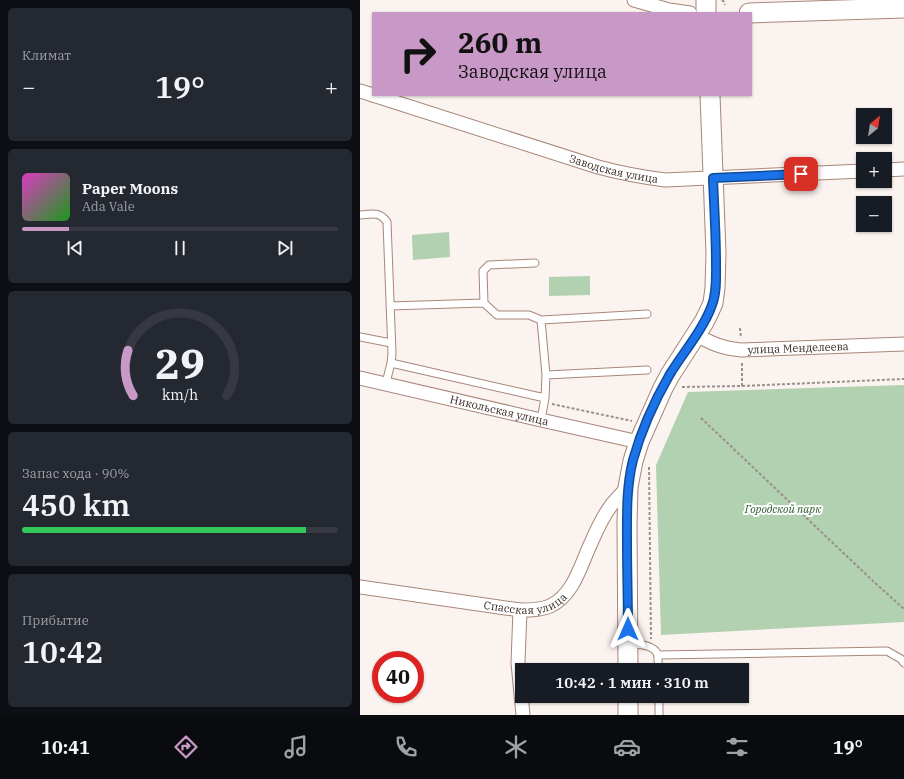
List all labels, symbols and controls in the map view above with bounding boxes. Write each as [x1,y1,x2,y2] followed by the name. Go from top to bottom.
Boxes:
[458,24,542,61] text: 260 m
[392,28,444,80] icon: right
[22,47,71,64] text: Климат
[458,60,607,83] text: Заводская улица
[155,67,205,106] text: 19°
[22,72,35,101] text: −
[325,72,338,101] text: +
[856,108,892,144] north arrow
[856,108,892,232] map controls
[567,151,659,186] street label: Заводская улица
[856,152,892,188] button: +
[784,157,818,191] pin
[790,163,812,185] icon: arrive
[82,179,178,198] text: Paper Moons
[856,196,892,232] button: −
[82,198,135,215] text: Ada Vale
[64,237,86,259] icon: previous
[169,237,191,259] icon: pause
[274,237,296,259] icon: next
[155,335,205,389] text: 29
[747,339,849,357] street label: улица Менделеева
[162,384,198,403] text: km/h
[449,392,550,428] street label: Никольская улица
[22,465,129,482] text: Запас хода · 90%
[22,485,130,524] text: 450 km
[744,502,822,516] park label: Городской парк
[483,590,570,617] street label: Спасская улица
[607,608,649,650] position arrow
[22,612,89,629] text: Прибытие
[22,632,103,671] text: 10:42
[372,651,424,703] speed limit sign: 40
[555,673,709,692] text: 10:42 · 1 мин · 310 m
[172,733,200,761] icon: directions
[282,733,310,761] icon: music
[392,733,420,761] icon: phone
[502,733,530,761] icon: climate
[613,733,641,761] icon: car
[723,733,751,761] icon: filters
[41,736,90,759] text: 10:41
[833,736,863,759] text: 19°

